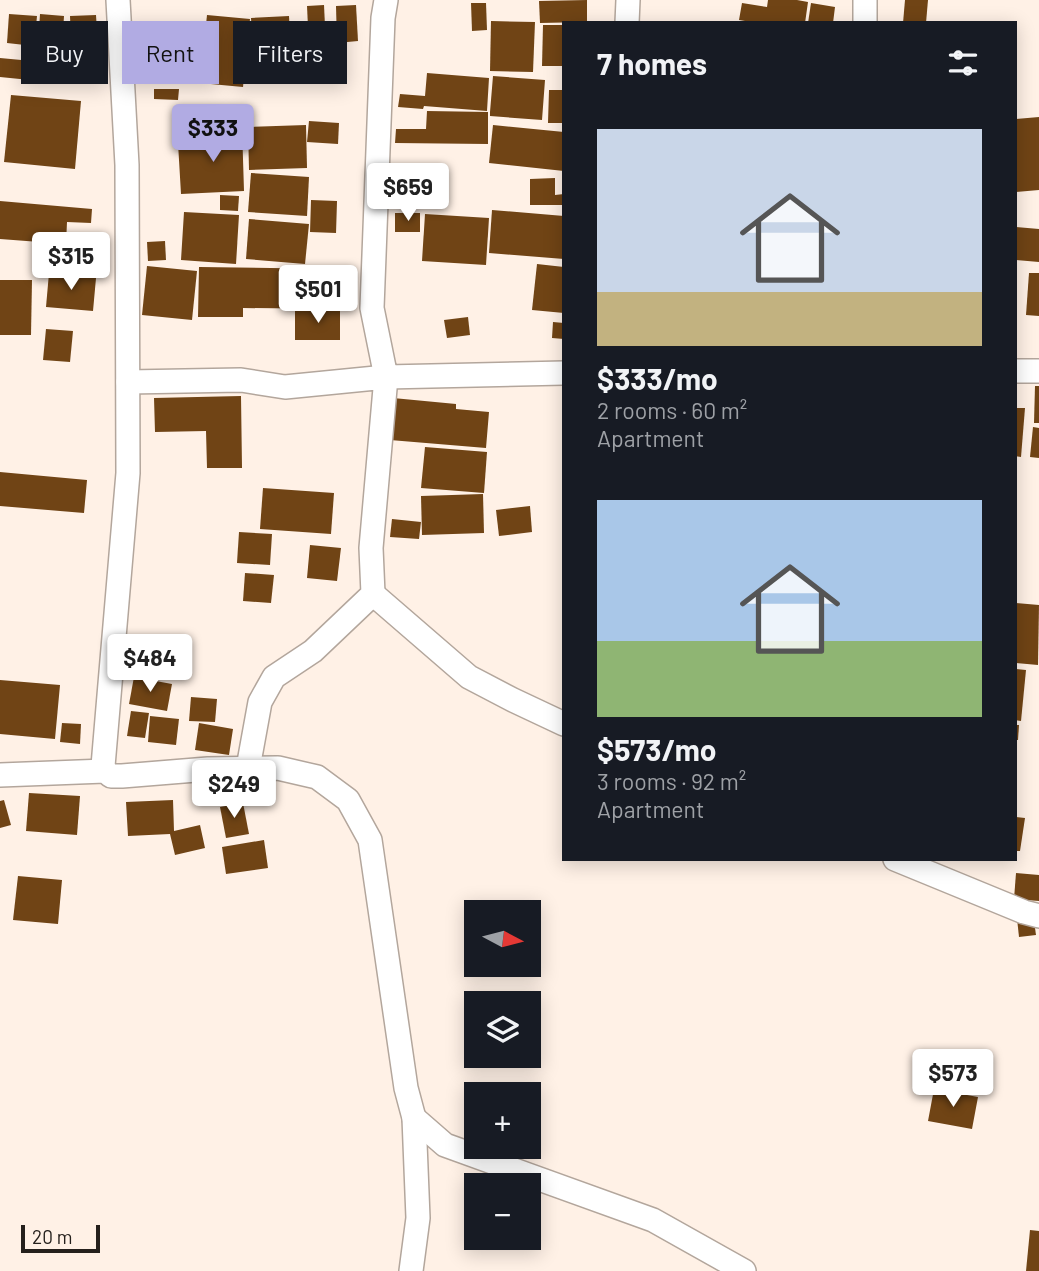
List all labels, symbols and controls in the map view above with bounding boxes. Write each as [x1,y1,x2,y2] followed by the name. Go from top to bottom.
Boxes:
[21,21,108,84] chip: Buy
[122,21,219,84] chip: Rent
[233,21,347,84] chip: Filters
[944,44,982,82] icon: filters
[597,45,707,81] text: 7 homes
[172,104,254,164] pin: $333
[188,113,238,141] text: $333
[367,164,449,223] pin: $659
[383,172,433,200] text: $659
[727,175,853,301] icon: home
[30,232,112,292] pin: $315
[48,241,94,269] text: $315
[277,266,359,325] pin: $501
[295,274,341,302] text: $501
[597,360,718,396] text: $333/mo
[597,396,747,424] text: 2 rooms · 60 m²
[597,424,704,452] text: Apartment
[727,546,853,672] icon: home
[109,634,191,694] pin: $484
[123,643,177,671] text: $484
[597,731,716,767] text: $573/mo
[193,760,275,820] pin: $249
[597,767,746,795] text: 3 rooms · 92 m²
[208,769,260,797] text: $249
[597,795,704,823] text: Apartment
[464,900,541,976] north arrow
[464,900,541,1250] map controls
[464,991,541,1068] button: layers
[912,1050,994,1109] pin: $573
[928,1058,978,1086] text: $573
[464,1082,541,1159] button: +
[464,1173,541,1250] button: −
[21,1222,100,1254] scale bar
[32,1225,72,1248] text: 20 m

